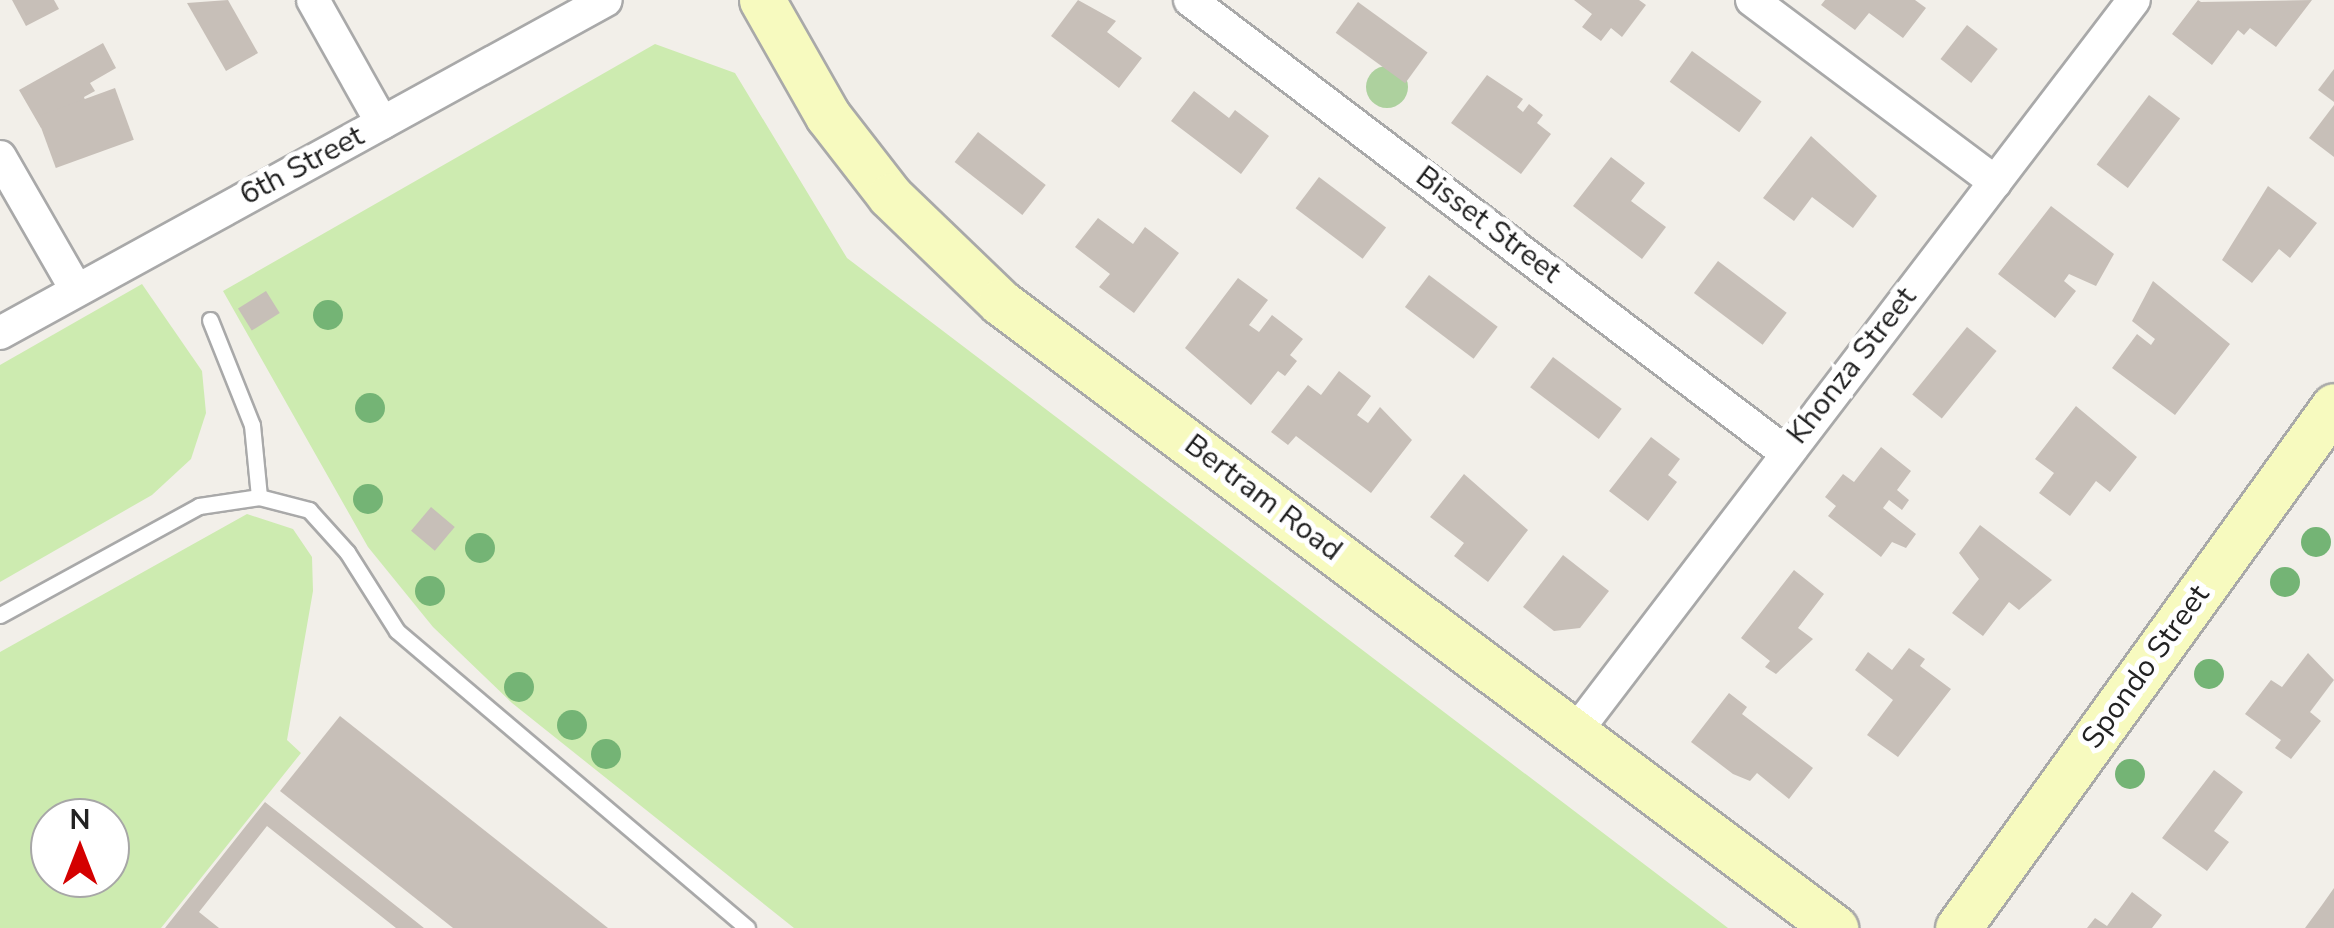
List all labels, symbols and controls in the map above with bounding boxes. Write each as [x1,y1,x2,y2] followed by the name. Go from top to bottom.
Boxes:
[234,118,370,214] street label: 6th Street
[1408,159,1568,291] street label: Bisset Street
[1780,281,1924,451] street label: Khonza Street
[1177,427,1349,569] street label: Bertram Road
[2075,578,2217,756] street label: Spondo Street
[30,798,130,898] north arrow
[70,801,90,839] text: N

